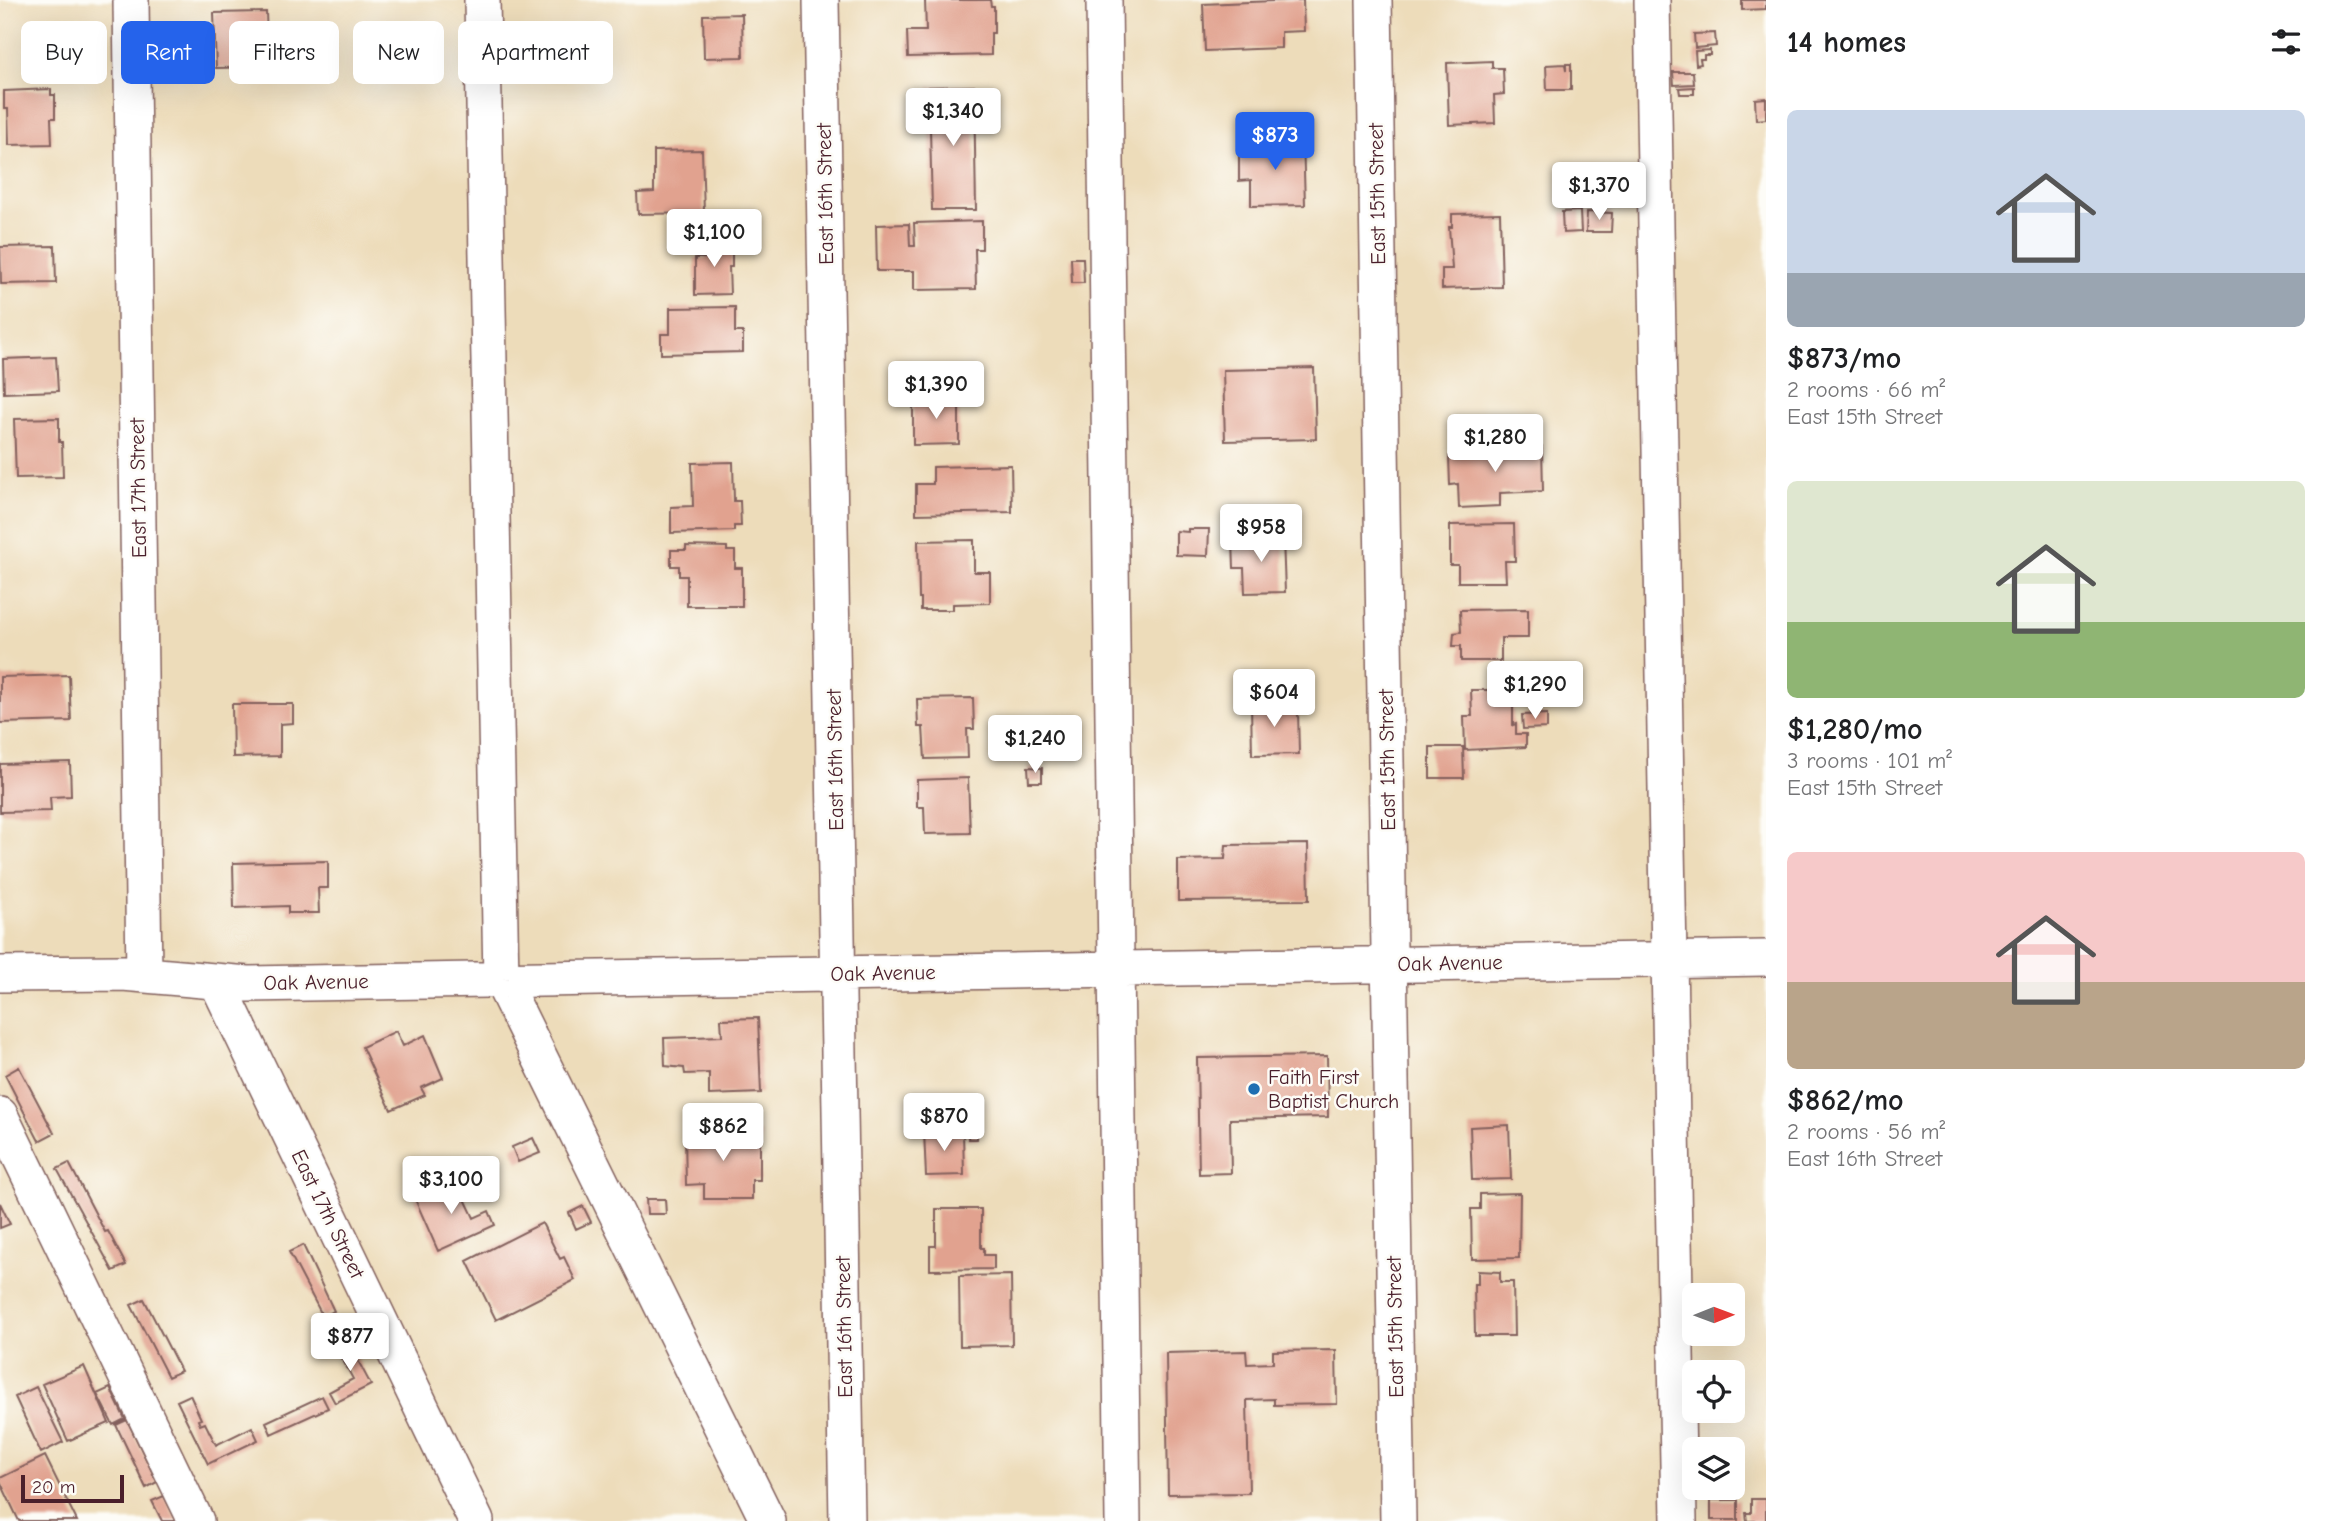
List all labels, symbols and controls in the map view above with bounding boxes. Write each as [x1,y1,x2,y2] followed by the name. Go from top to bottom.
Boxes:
[21,21,107,84] chip: Buy
[121,21,215,84] chip: Rent
[229,21,339,84] chip: Filters
[353,21,444,84] chip: New
[458,21,613,84] chip: Apartment
[2267,23,2305,61] icon: filters
[1787,25,1906,60] text: 14 homes
[896,88,1010,148] pin: $1,340
[922,97,984,124] text: $1,340
[1234,113,1316,172] pin: $873
[1251,121,1299,148] text: $873
[812,122,838,265] street label: East 16th Street
[1364,122,1390,265] street label: East 15th Street
[1983,155,2109,281] icon: home
[1542,162,1656,222] pin: $1,370
[1568,171,1630,198] text: $1,370
[657,210,771,269] pin: $1,100
[683,218,745,245] text: $1,100
[1787,341,1901,376] text: $873/mo
[879,362,993,421] pin: $1,390
[904,370,968,397] text: $1,390
[1787,376,1945,403] text: 2 rooms · 66 m²
[1787,403,1942,430] text: East 15th Street
[1438,414,1552,474] pin: $1,280
[125,417,151,558] street label: East 17th Street
[1463,423,1527,450] text: $1,280
[1220,504,1302,564] pin: $958
[1236,513,1286,540] text: $958
[1983,526,2109,652] icon: home
[1478,662,1592,721] pin: $1,290
[1233,670,1315,729] pin: $604
[1503,670,1567,697] text: $1,290
[1249,678,1299,705] text: $604
[822,688,848,831] street label: East 16th Street
[1374,688,1400,831] street label: East 15th Street
[1787,712,1923,747] text: $1,280/mo
[978,716,1092,775] pin: $1,240
[1004,724,1066,751] text: $1,240
[1787,747,1952,774] text: 3 rooms · 101 m²
[1787,774,1942,801] text: East 15th Street
[1983,897,2109,1023] icon: home
[1397,950,1503,976] street label: Oak Avenue
[830,960,936,986] street label: Oak Avenue
[263,969,369,995] street label: Oak Avenue
[1268,1065,1399,1113] place label: Faith First Baptist Church
[1246,1081,1262,1097] marker: Faith First Baptist Church
[1787,1083,1904,1118] text: $862/mo
[903,1094,985,1153] pin: $870
[919,1102,969,1129] text: $870
[682,1104,764,1163] pin: $862
[698,1112,748,1139] text: $862
[1787,1118,1945,1145] text: 2 rooms · 56 m²
[1787,1145,1942,1172] text: East 16th Street
[286,1146,370,1283] street label: East 17th Street
[394,1156,508,1216] pin: $3,100
[419,1165,483,1192] text: $3,100
[831,1255,857,1398] street label: East 16th Street
[1382,1255,1408,1398] street label: East 15th Street
[1682,1283,1745,1346] north arrow
[1682,1283,1745,1500] map controls
[309,1314,391,1373] pin: $877
[327,1322,373,1349] text: $877
[1682,1360,1745,1423] button: locate
[1682,1437,1745,1500] button: layers
[21,1472,124,1504] scale bar
[32,1476,76,1498] text: 20 m

